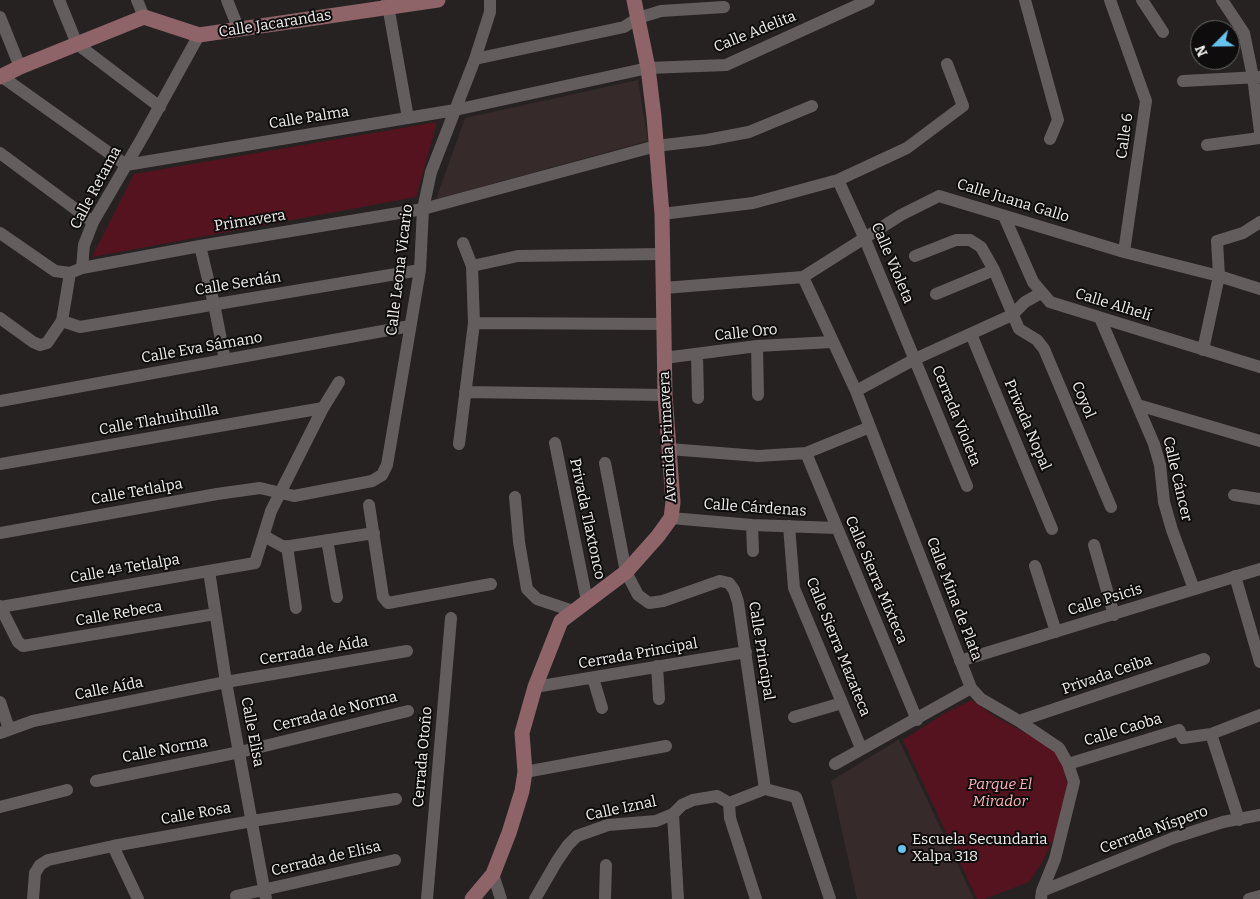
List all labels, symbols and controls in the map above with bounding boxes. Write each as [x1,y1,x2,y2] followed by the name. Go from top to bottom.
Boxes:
[217,6,333,42] street label: Calle Jacarandas
[711,7,799,57] street label: Calle Adelita
[1190,20,1240,70] north arrow
[1192,42,1212,59] text: N
[268,103,350,133] street label: Calle Palma
[1113,112,1137,160] street label: Calle 6
[67,144,125,232] street label: Calle Retama
[955,175,1071,227] street label: Calle Juana Gallo
[383,203,417,337] street label: Calle Leona Vicario
[213,206,287,236] street label: Primavera
[867,220,917,306] street label: Calle Violeta
[194,268,282,300] street label: Calle Serdán
[1073,285,1153,325] street label: Calle Alhelí
[714,321,778,345] street label: Calle Oro
[140,328,264,368] street label: Calle Eva Sámano
[928,363,984,469] street label: Cerrada Violeta
[656,371,680,503] street label: Avenida Primavera
[1000,377,1054,473] street label: Privada Nopal
[1067,379,1099,421] street label: Coyol
[98,401,220,439] street label: Calle Tlahuihuilla
[1158,435,1196,523] street label: Calle Cáncer
[565,457,609,581] street label: Privada Tlaxtonco
[90,475,184,509] street label: Calle Tetlalpa
[703,495,807,521] street label: Calle Cárdenas
[841,513,911,647] street label: Calle Sierra Mixteca
[922,535,986,663] street label: Calle Mina de Plata
[69,550,181,588] street label: Calle 4ª Tetlalpa
[802,575,874,719] street label: Calle Sierra Mazateca
[1066,580,1144,620] street label: Calle Psicis
[74,598,164,630] street label: Calle Rebeca
[744,600,778,702] street label: Calle Principal
[258,633,370,669] street label: Cerrada de Aída
[577,635,699,673] street label: Cerrada Principal
[1060,651,1154,699] street label: Privada Ceiba
[73,674,145,704] street label: Calle Aída
[271,688,399,736] street label: Cerrada de Norma
[236,695,268,769] street label: Calle Elisa
[410,706,436,808] street label: Cerrada Otoño
[1082,710,1164,750] street label: Calle Caoba
[121,733,209,767] street label: Calle Norma
[968,776,1032,811] park label: Parque El Mirador
[584,793,658,825] street label: Calle Iznal
[159,799,233,829] street label: Calle Rosa
[1097,802,1211,858] street label: Cerrada Níspero
[912,831,1048,866] place label: Escuela Secundaria Xalpa 318
[270,838,382,880] street label: Cerrada de Elisa
[896,843,908,855] marker: Escuela Secundaria Xalpa 318

